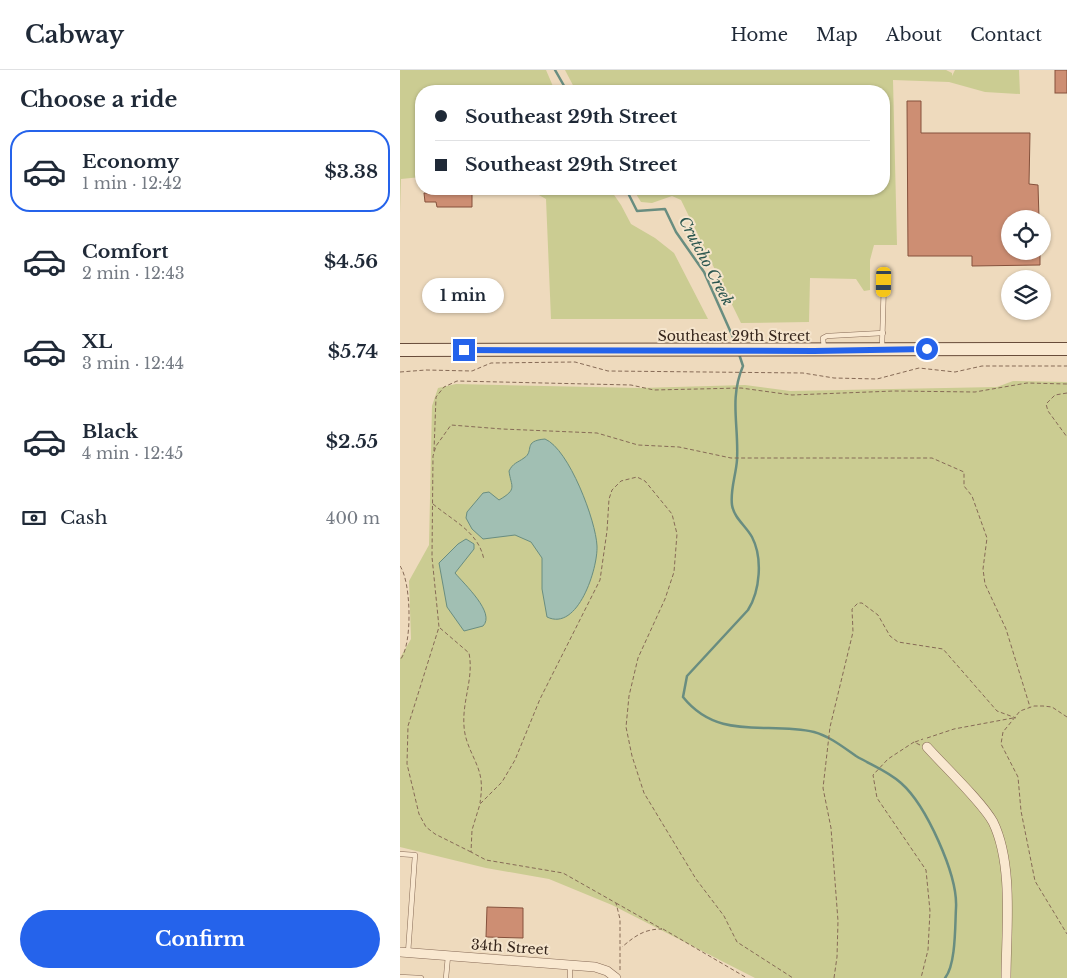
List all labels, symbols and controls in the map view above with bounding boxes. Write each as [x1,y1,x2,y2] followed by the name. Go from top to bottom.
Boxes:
[25,20,124,49] text: Cabway
[730,24,788,46] text: Home
[816,24,858,46] text: Map
[886,24,942,46] text: About
[970,24,1042,46] text: Contact
[20,86,177,113] text: Choose a ride
[465,105,677,128] text: Southeast 29th Street
[22,149,67,194] icon: car
[82,150,179,173] text: Economy
[465,153,677,176] text: Southeast 29th Street
[325,160,378,183] text: $3.38
[82,173,182,193] text: 1 min · 12:42
[1001,210,1051,320] map controls
[1001,210,1051,260] button: locate
[675,213,738,309] water label: Crutcho Creek
[22,239,67,284] icon: car
[82,240,169,263] text: Comfort
[324,250,378,273] text: $4.56
[82,263,185,283] text: 2 min · 12:43
[876,267,891,297] car
[1001,270,1051,320] button: layers
[423,278,505,312] callout: 1 min
[440,285,486,305] text: 1 min
[658,327,811,345] street label: Southeast 29th Street
[22,329,67,374] icon: car
[82,330,112,353] text: XL
[916,338,938,360] route start
[453,339,475,361] route end
[328,340,378,363] text: $5.74
[82,353,184,373] text: 3 min · 12:44
[22,419,67,464] icon: car
[82,420,138,443] text: Black
[326,430,378,453] text: $2.55
[82,443,183,463] text: 4 min · 12:45
[20,504,48,532] icon: cash
[60,506,107,529] text: Cash
[326,508,380,528] text: 400 m
[20,910,380,968] button: Confirm
[471,935,550,959] street label: 34th Street

